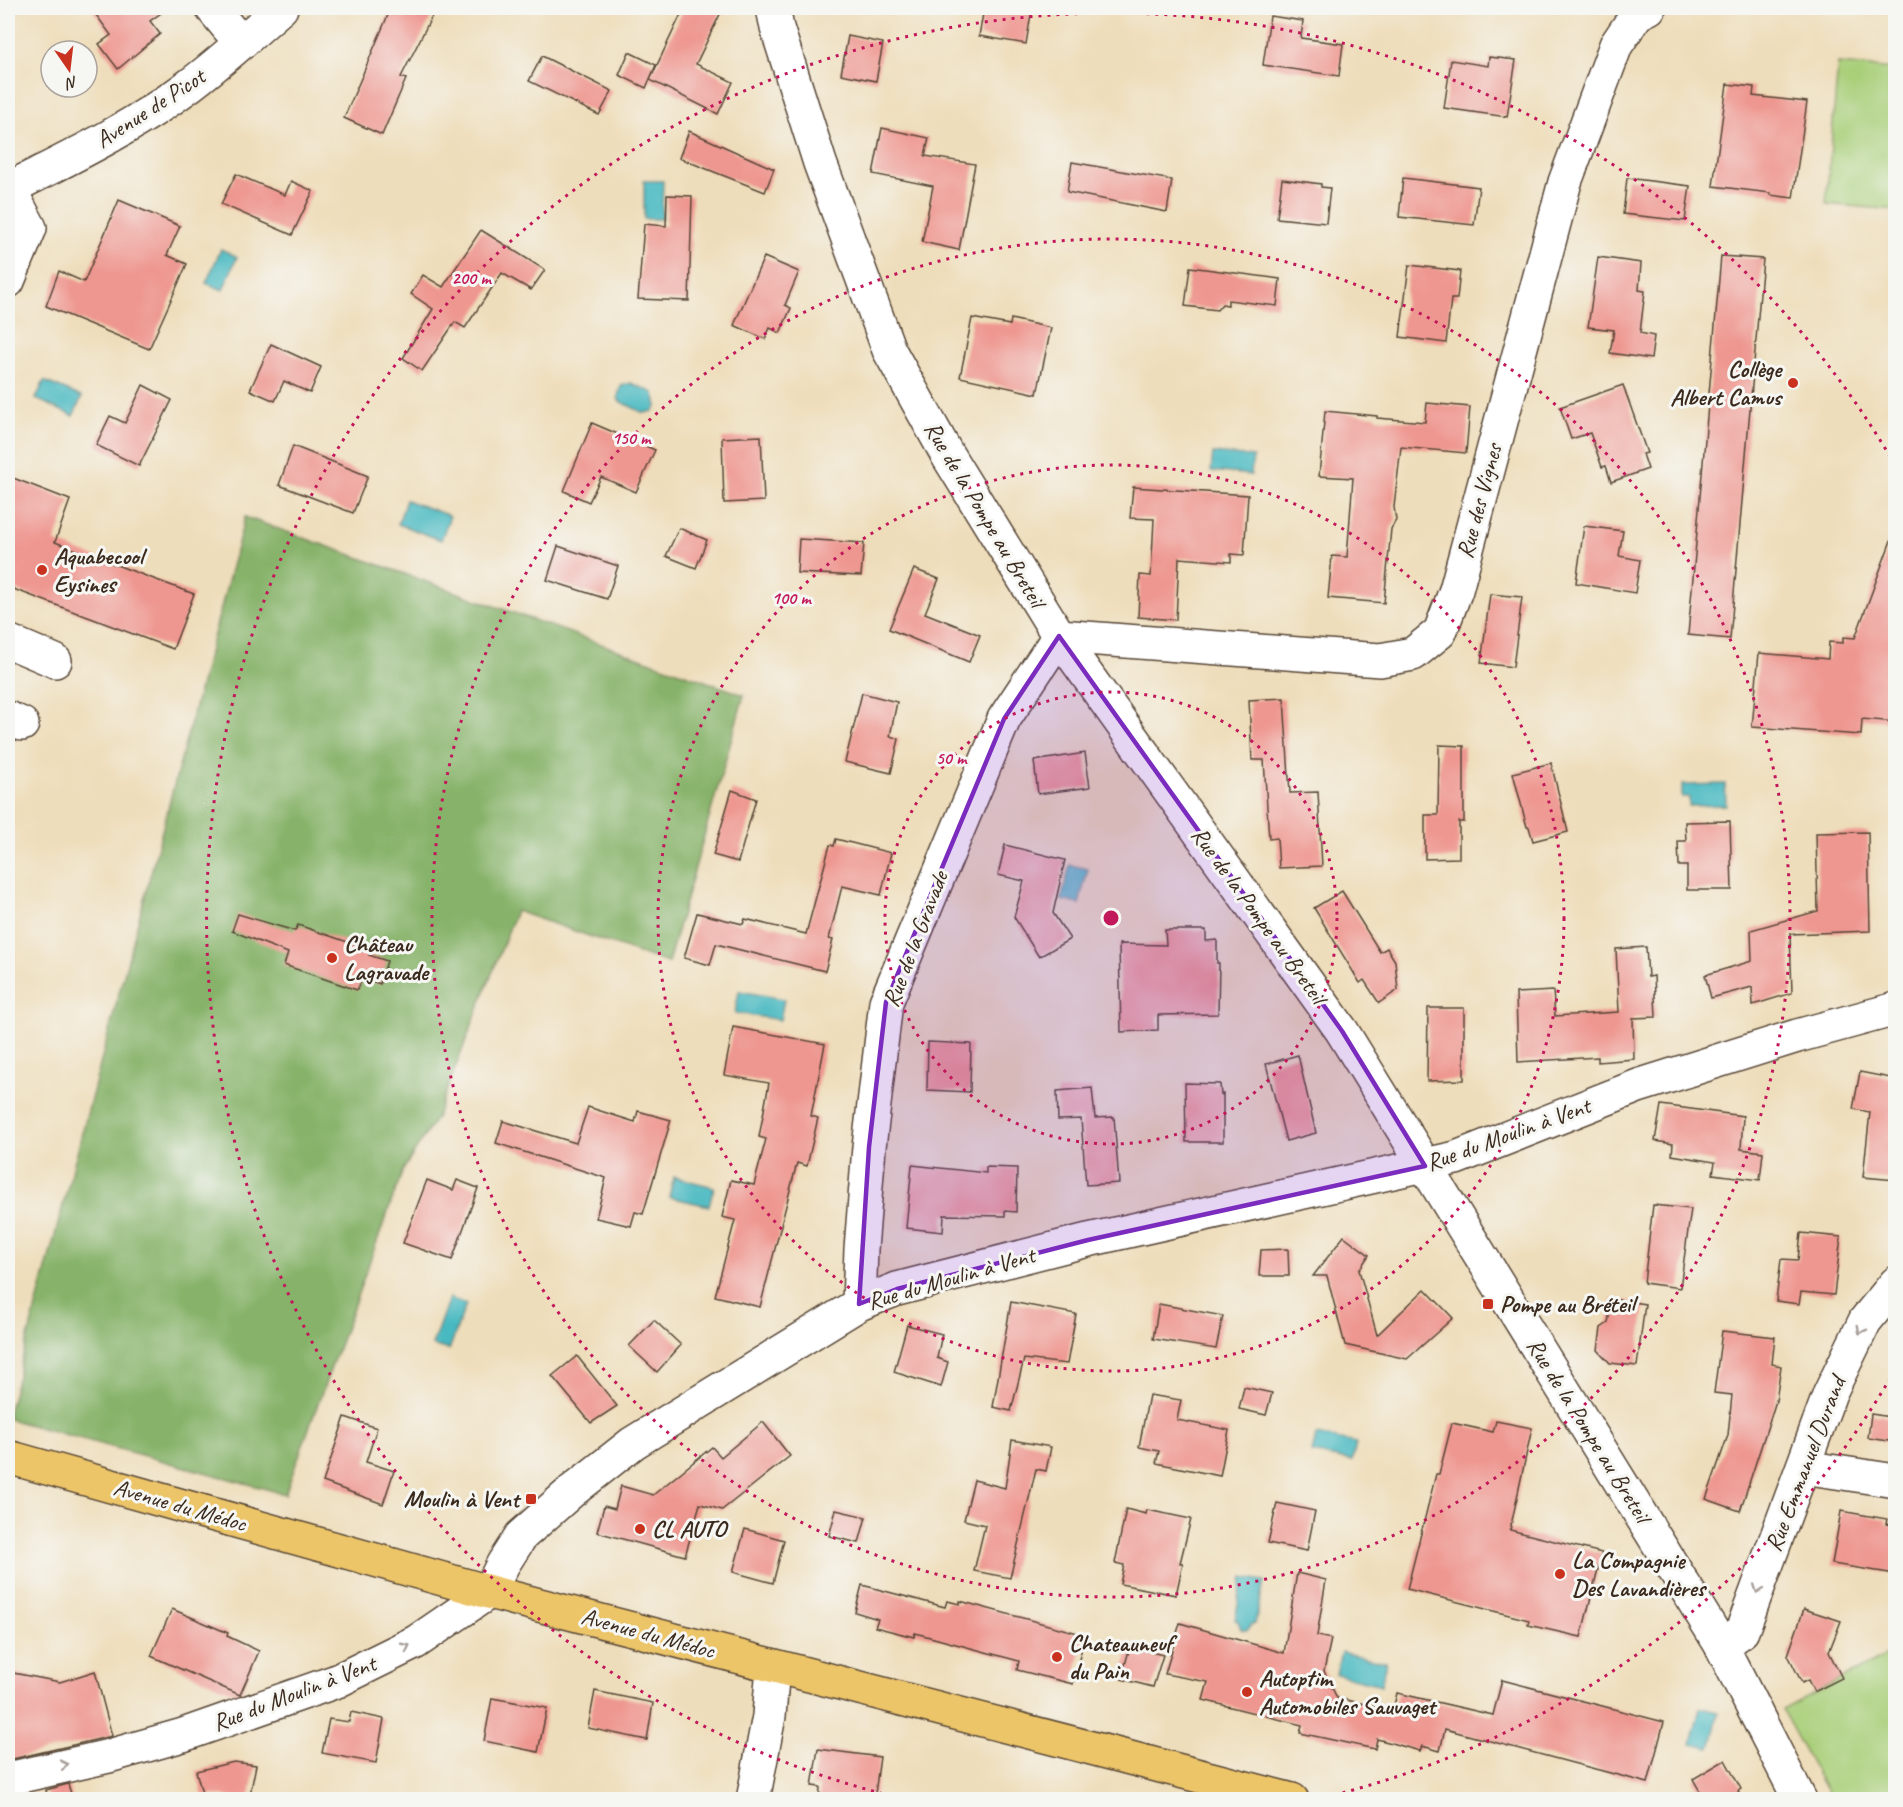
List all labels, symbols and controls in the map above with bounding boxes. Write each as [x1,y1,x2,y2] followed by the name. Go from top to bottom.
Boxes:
[39,39,99,99] north arrow
[90,60,212,155] street label: Avenue de Picot
[62,72,80,94] text: N
[452,267,492,289] text: 200 m
[1670,354,1784,412] place label: Collège Albert Camus
[1786,376,1800,390] marker: Collège Albert Camus
[918,416,1054,616] street label: Rue de la Pompe au Breteil
[612,427,652,449] text: 150 m
[1449,439,1509,562] street label: Rue des Vignes
[54,541,148,599] place label: Aquabecool Eysines
[35,563,49,577] marker: Aquabecool Eysines
[772,587,812,609] text: 100 m
[936,747,968,769] text: 50 m
[1185,821,1336,1013] street label: Rue de la Pompe au Breteil
[875,865,955,1011] street label: Rue de la Gravade
[1101,908,1121,928] centre of rings
[344,929,430,987] place label: Château Lagravade
[325,951,339,965] marker: Château Lagravade
[1422,1090,1596,1178] street label: Rue du Moulin à Vent
[864,1239,1040,1316] street label: Rue du Moulin à Vent
[1500,1289,1639,1319] place label: Pompe au Bréteil
[1481,1297,1495,1311] marker: Pompe au Bréteil
[1857,1323,1868,1334] one-way arrow
[1520,1332,1660,1531] street label: Rue de la Pompe au Breteil
[1758,1369,1853,1556] street label: Rue Emmanuel Durand
[110,1472,251,1539] street label: Avenue du Médoc
[404,1484,522,1514] place label: Moulin à Vent
[524,1492,538,1506] marker: Moulin à Vent
[652,1514,729,1544] place label: CL AUTO
[633,1522,647,1536] marker: CL AUTO
[1572,1545,1707,1603] place label: La Compagnie Des Lavandières
[1553,1567,1567,1581] marker: La Compagnie Des Lavandières
[1752,1583,1765,1593] one-way arrow
[578,1601,719,1666] street label: Avenue du Médoc
[1069,1628,1178,1686] place label: Chateauneuf du Pain
[400,1643,411,1654] one-way arrow
[208,1647,382,1738] street label: Rue du Moulin à Vent
[1050,1650,1064,1664] marker: Chateauneuf du Pain
[1259,1663,1438,1721] place label: Autoptim Automobiles Sauvaget
[1240,1685,1254,1699] marker: Autoptim Automobiles Sauvaget
[59,1759,69,1772] one-way arrow

